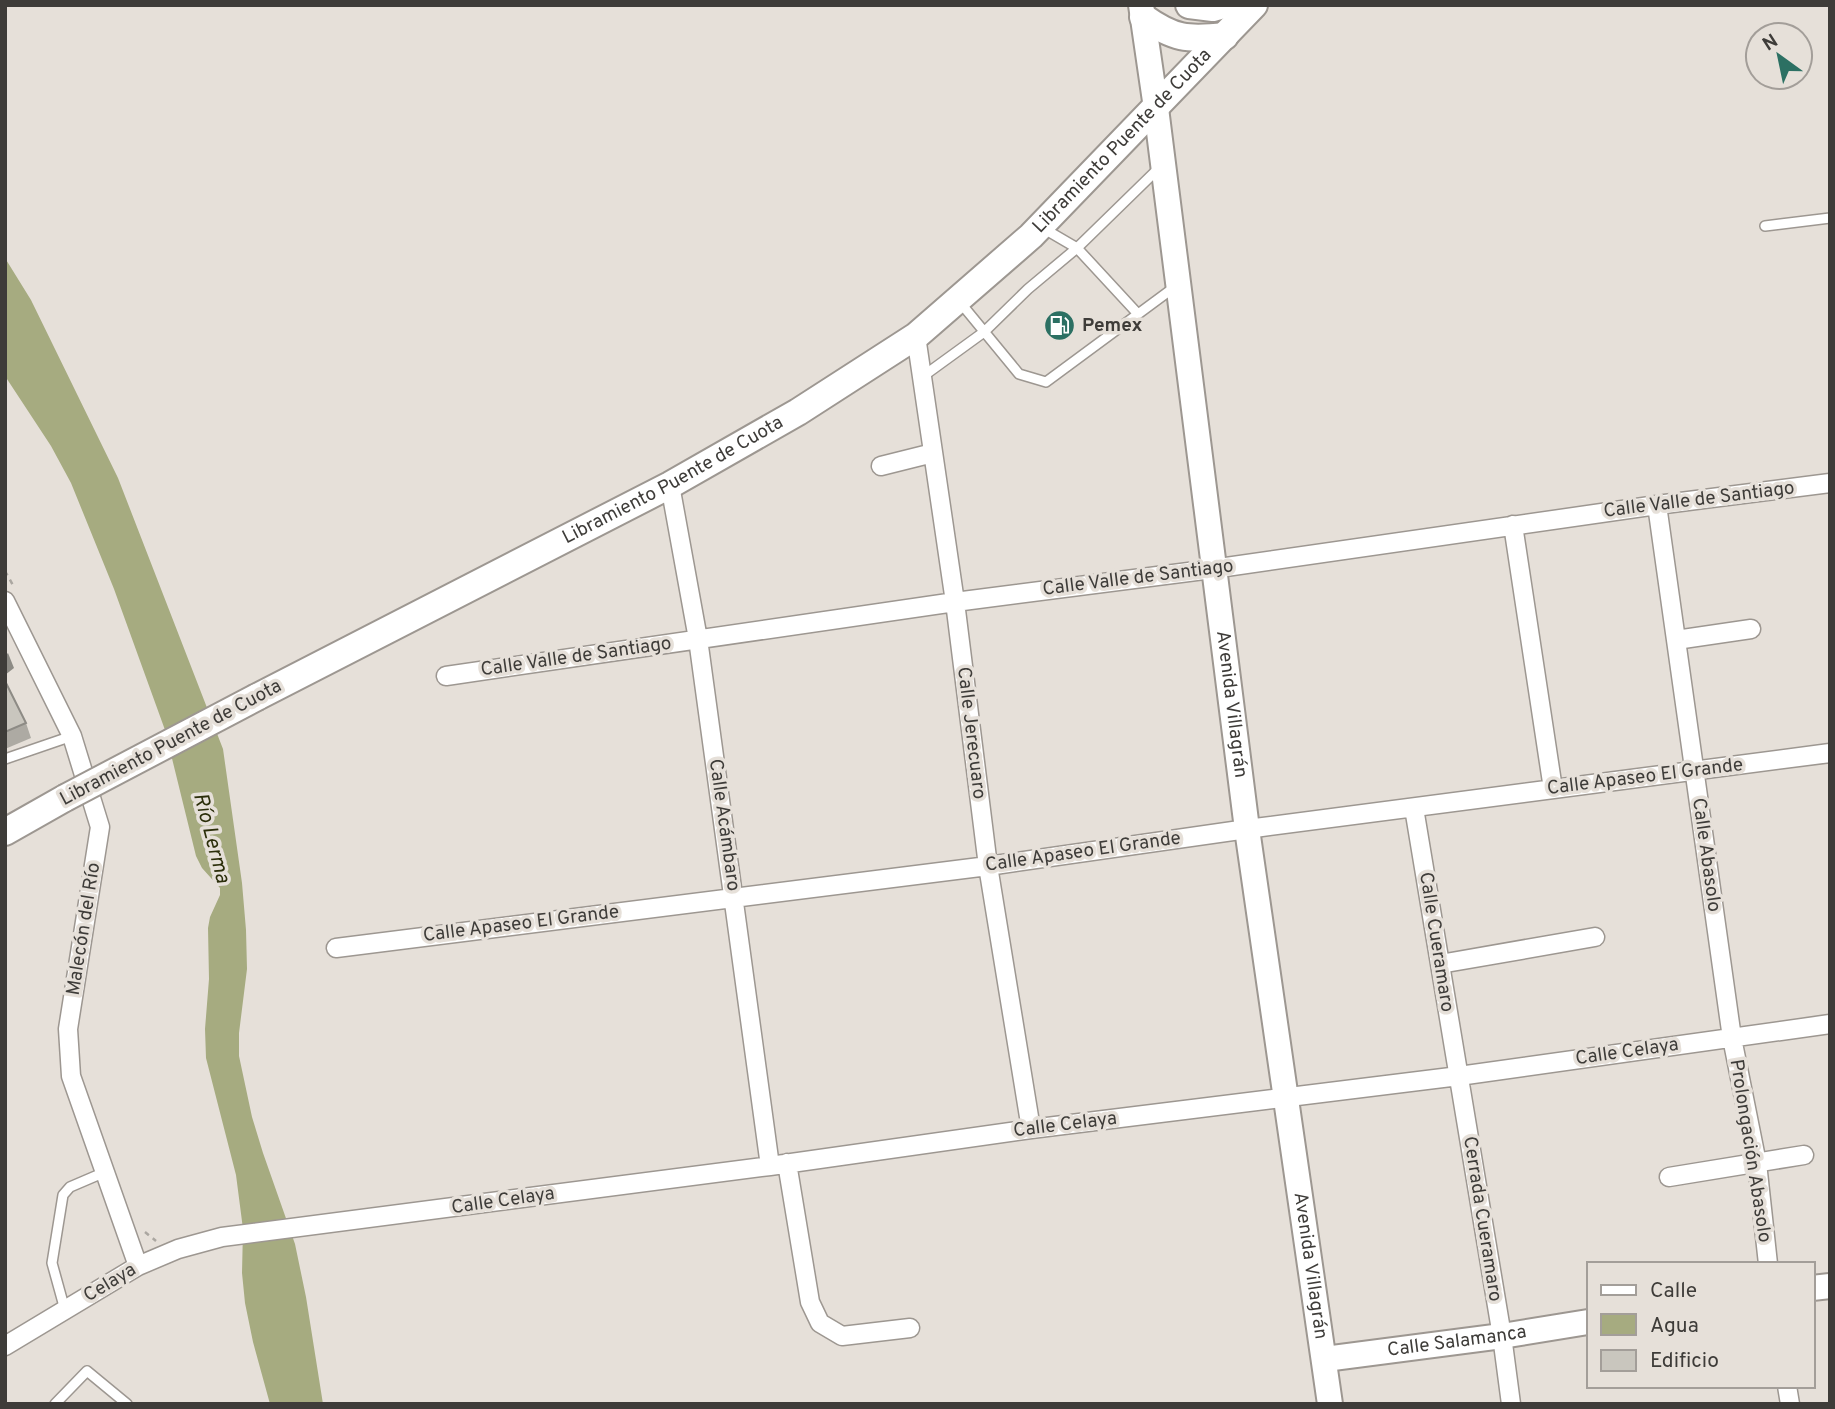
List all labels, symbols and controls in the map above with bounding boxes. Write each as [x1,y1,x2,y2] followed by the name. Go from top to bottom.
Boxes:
[1744,21,1814,91] north arrow
[1759,30,1783,57] text: N
[1028,44,1217,239] street label: Libramiento Puente de Cuota
[1042,309,1076,343] fuel station icon: Pemex
[1082,314,1142,338] place label: Pemex
[559,411,788,550] street label: Libramiento Puente de Cuota
[1602,476,1796,524] street label: Calle Valle de Santiago
[1041,554,1235,602] street label: Calle Valle de Santiago
[1210,629,1252,779] street label: Avenida Villagrán
[479,632,673,682] street label: Calle Valle de Santiago
[951,665,991,801] street label: Calle Jerecuaro
[56,674,286,812] street label: Libramiento Puente de Cuota
[1546,753,1744,801] street label: Calle Apaseo El Grande
[703,757,745,893] street label: Calle Acámbaro
[186,790,236,886] water label: Río Lerma
[1686,796,1726,914] street label: Calle Abasolo
[984,826,1182,878] street label: Calle Apaseo El Grande
[62,861,106,997] street label: Malecón del Río
[1413,870,1459,1014] street label: Calle Cueramaro
[422,900,620,948] street label: Calle Apaseo El Grande
[1574,1033,1680,1071] street label: Calle Celaya
[1724,1058,1776,1244] street label: Prolongación Abasolo
[1012,1107,1118,1143] street label: Calle Celaya
[1457,1135,1507,1303] street label: Cerrada Cueramaro
[450,1182,556,1220] street label: Calle Celaya
[1288,1191,1333,1341] street label: Avenida Villagrán
[79,1258,141,1308] street label: Celaya
[1587,1262,1814,1388] legend
[1650,1278,1697,1305] text: Calle
[1650,1313,1699,1340] text: Agua
[1386,1320,1528,1363] street label: Calle Salamanca
[1650,1348,1719,1375] text: Edificio

